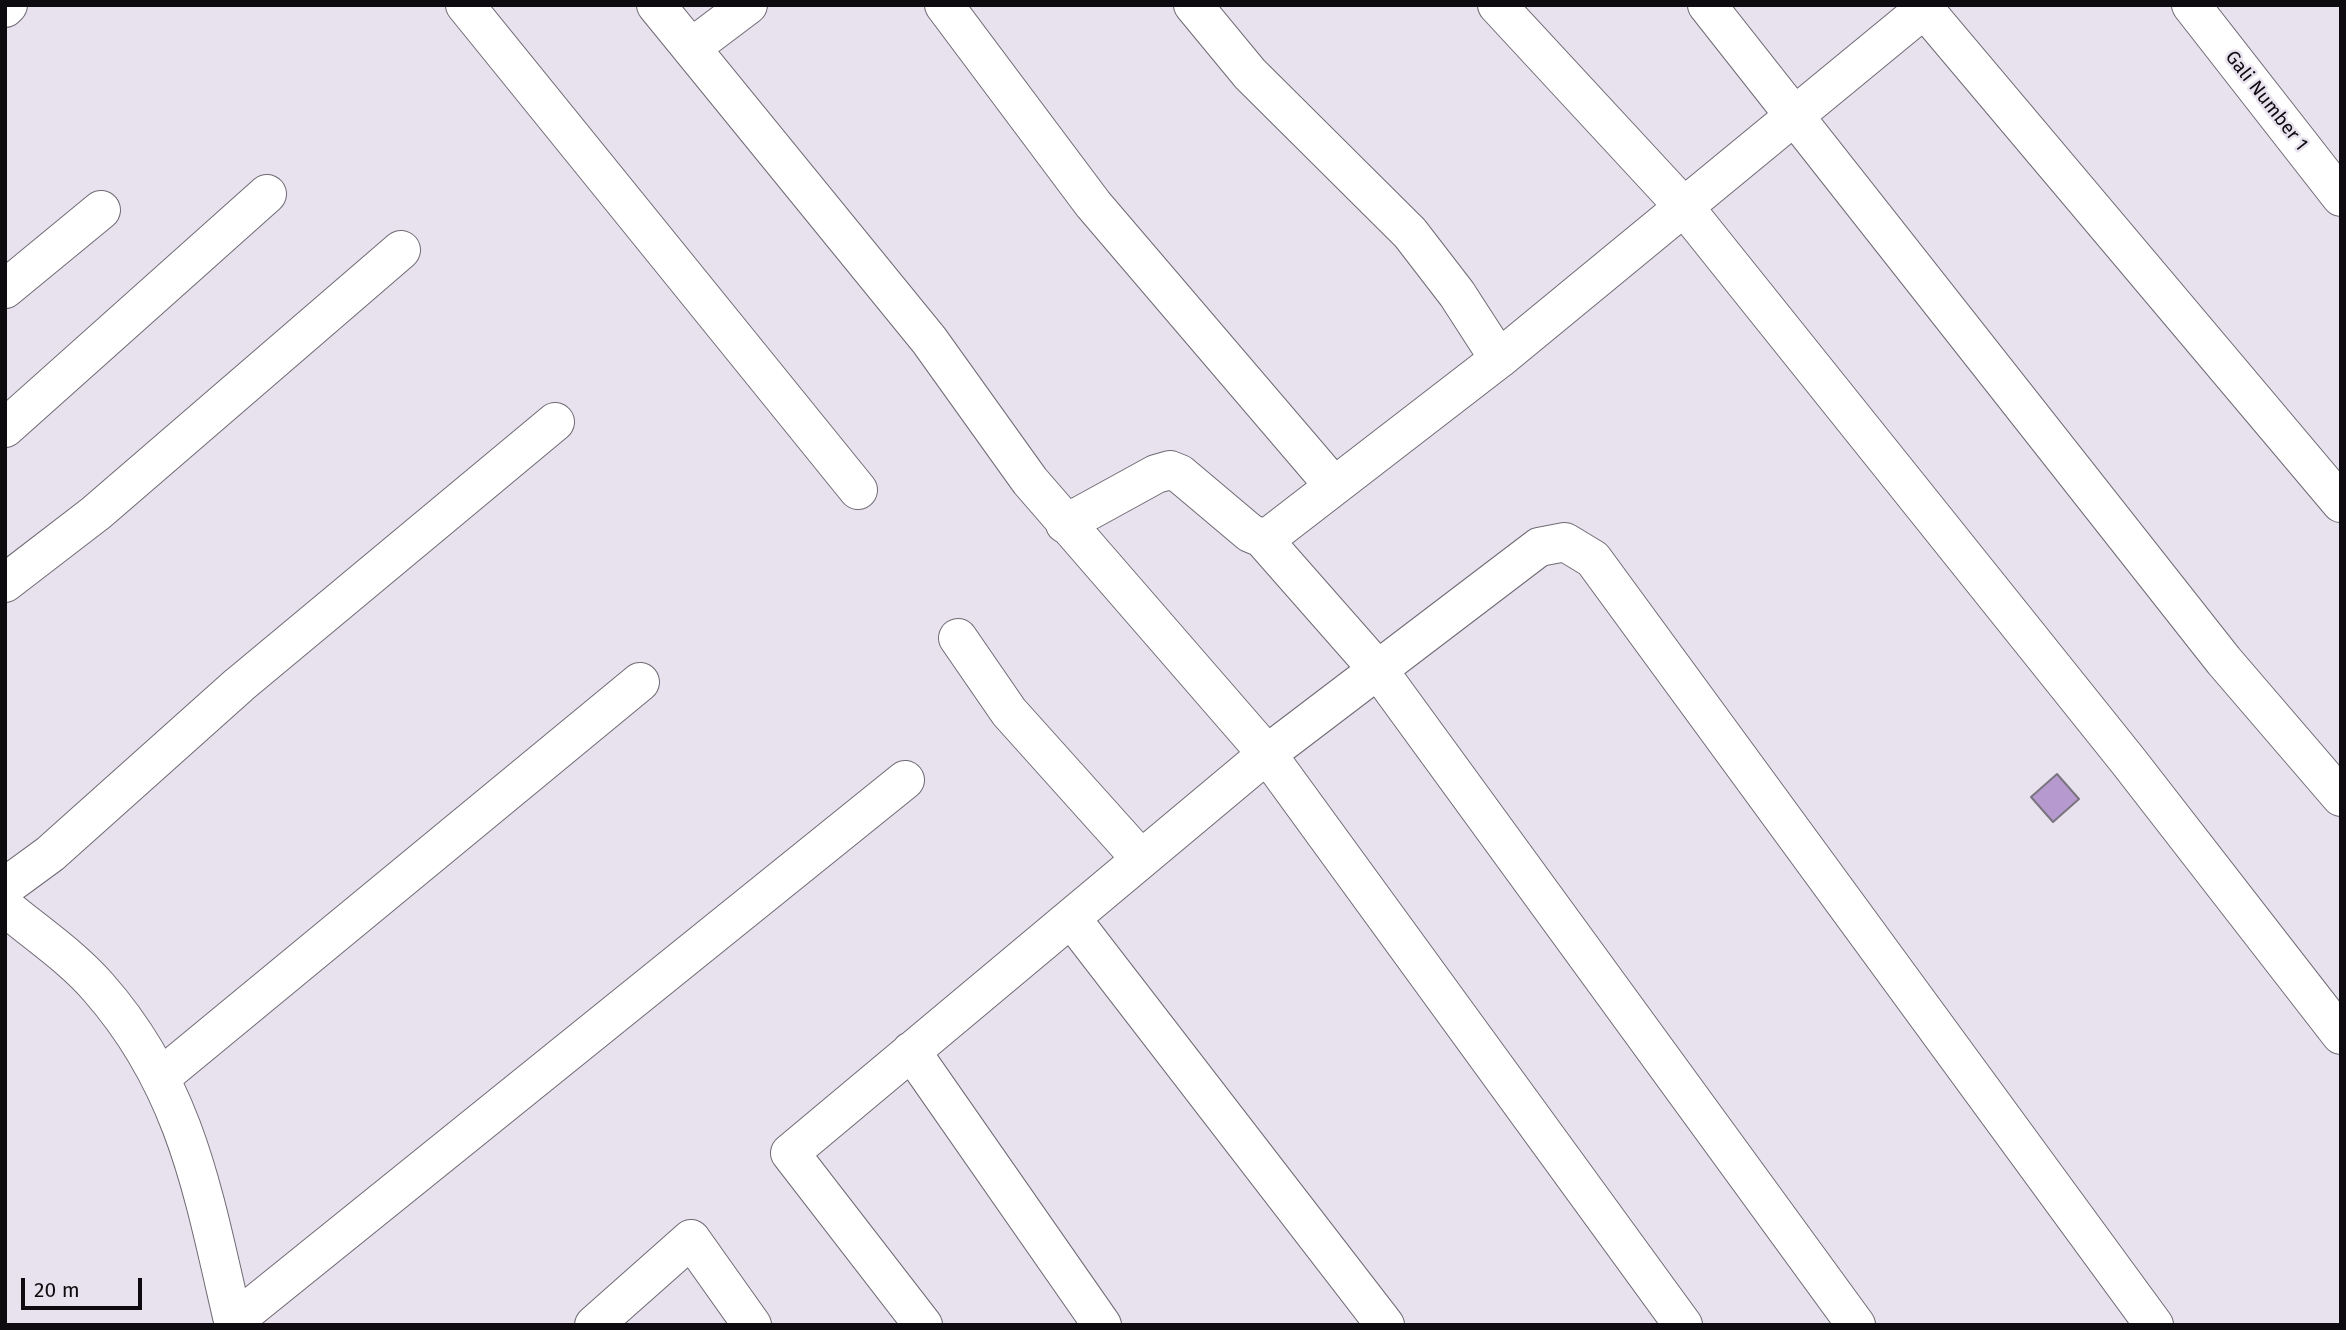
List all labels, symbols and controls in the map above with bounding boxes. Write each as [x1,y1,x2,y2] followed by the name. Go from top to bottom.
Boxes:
[2220,46,2312,156] street label: Gali Number 1
[24,1264,145,1308] scale bar
[34,1277,80,1303] text: 20 m

